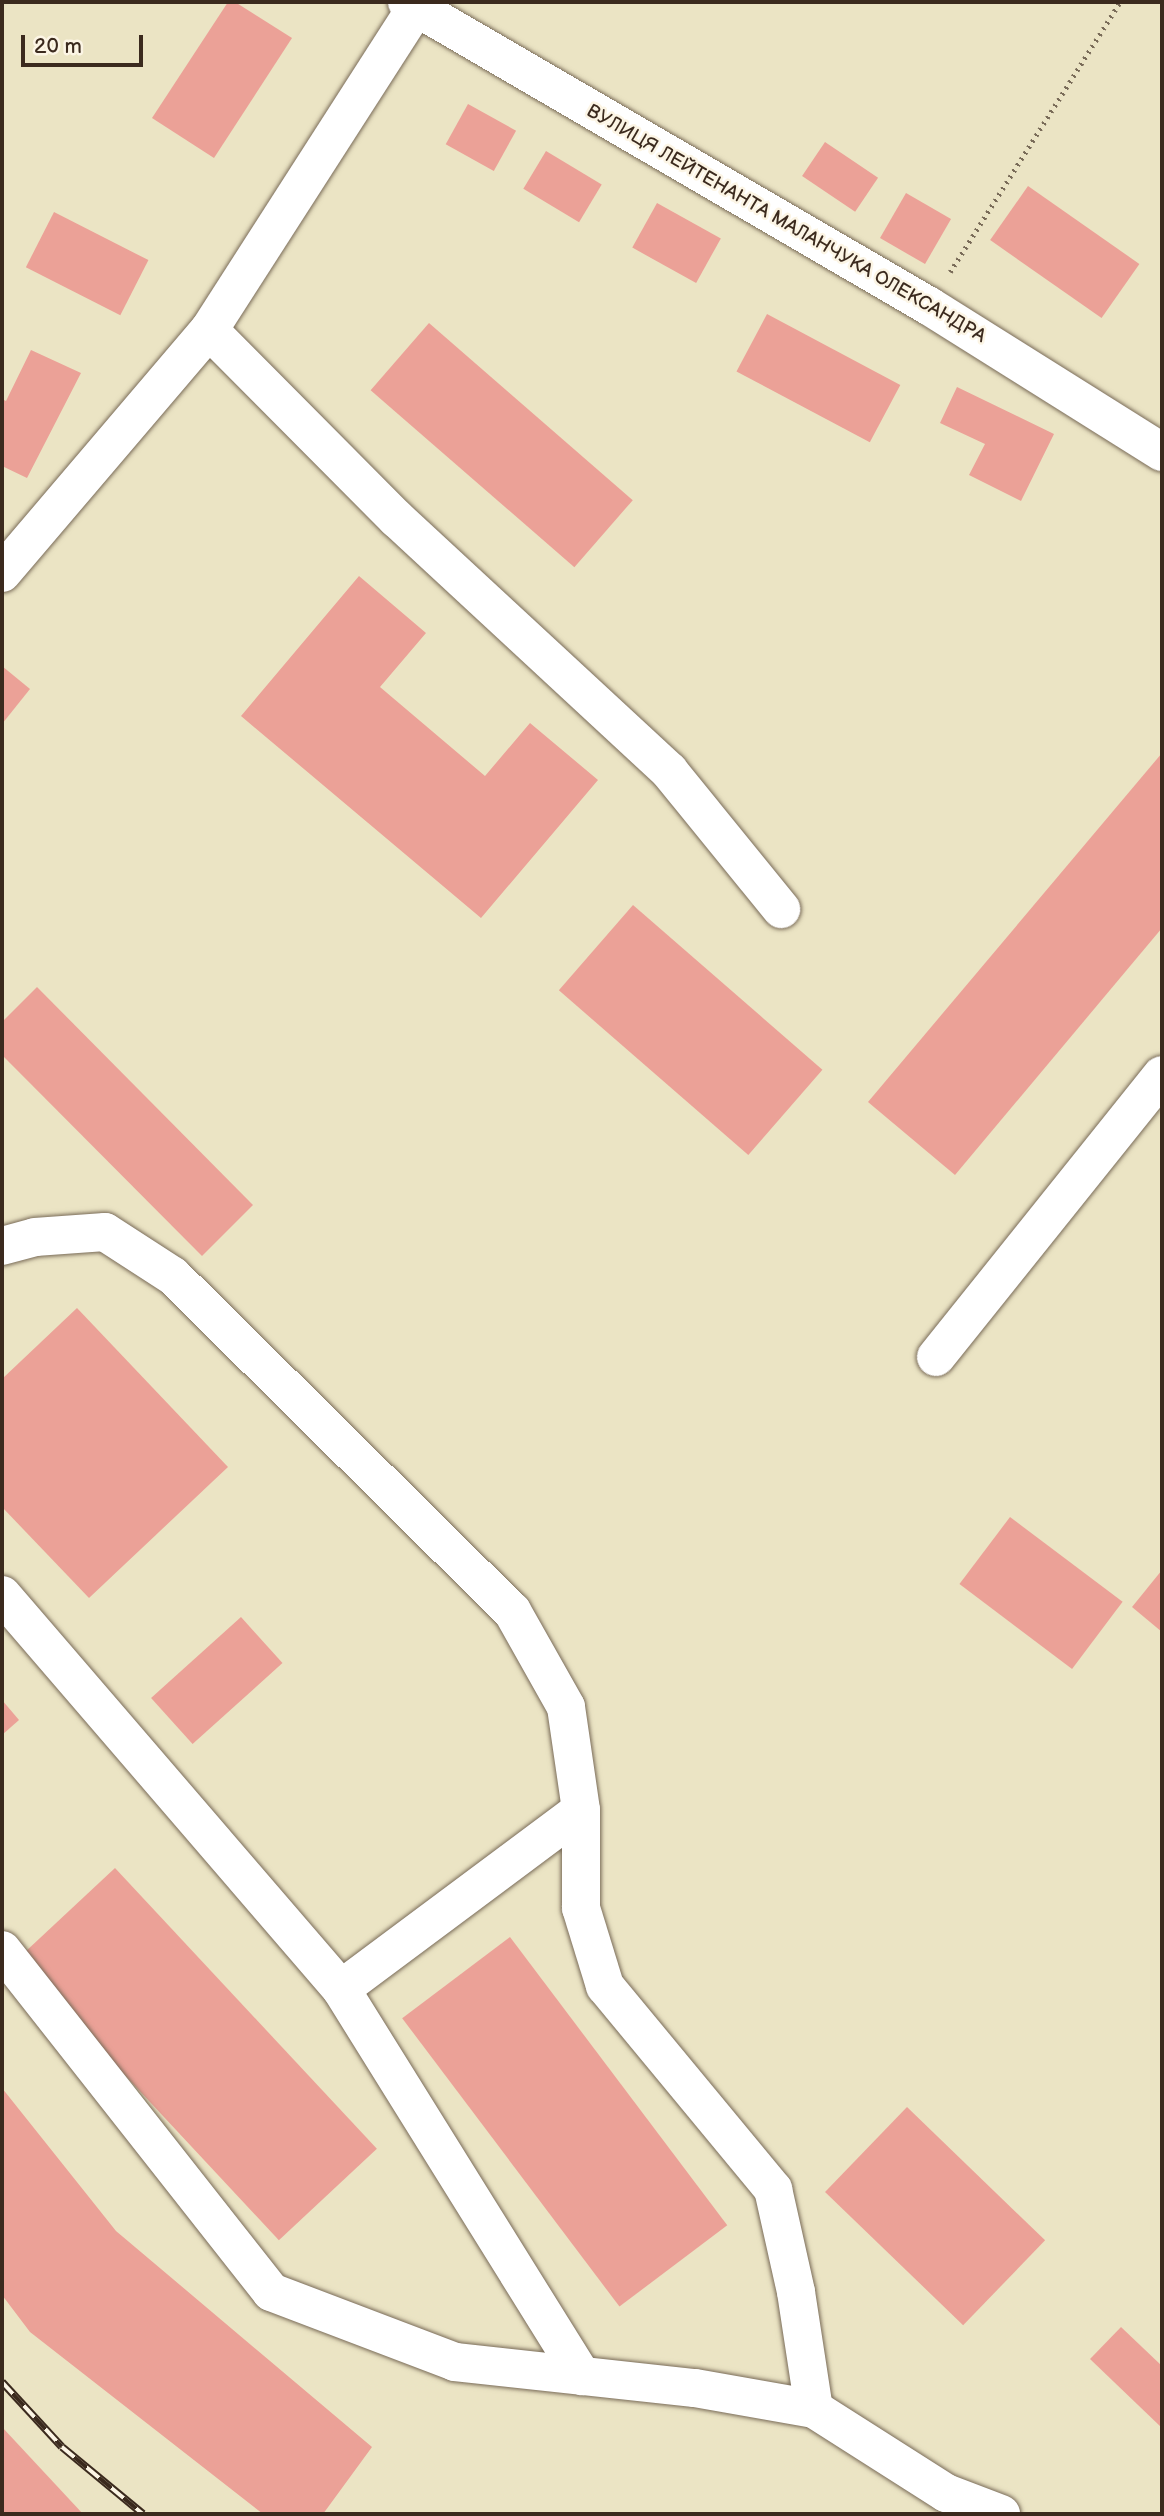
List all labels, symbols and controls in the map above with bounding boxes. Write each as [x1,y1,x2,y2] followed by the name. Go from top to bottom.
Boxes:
[24,21,147,65] scale bar
[34,34,82,59] text: 20 m
[582,100,990,348] street label: ВУЛИЦЯ ЛЕЙТЕНАНТА МАЛАНЧУКА ОЛЕКСАНДРА

